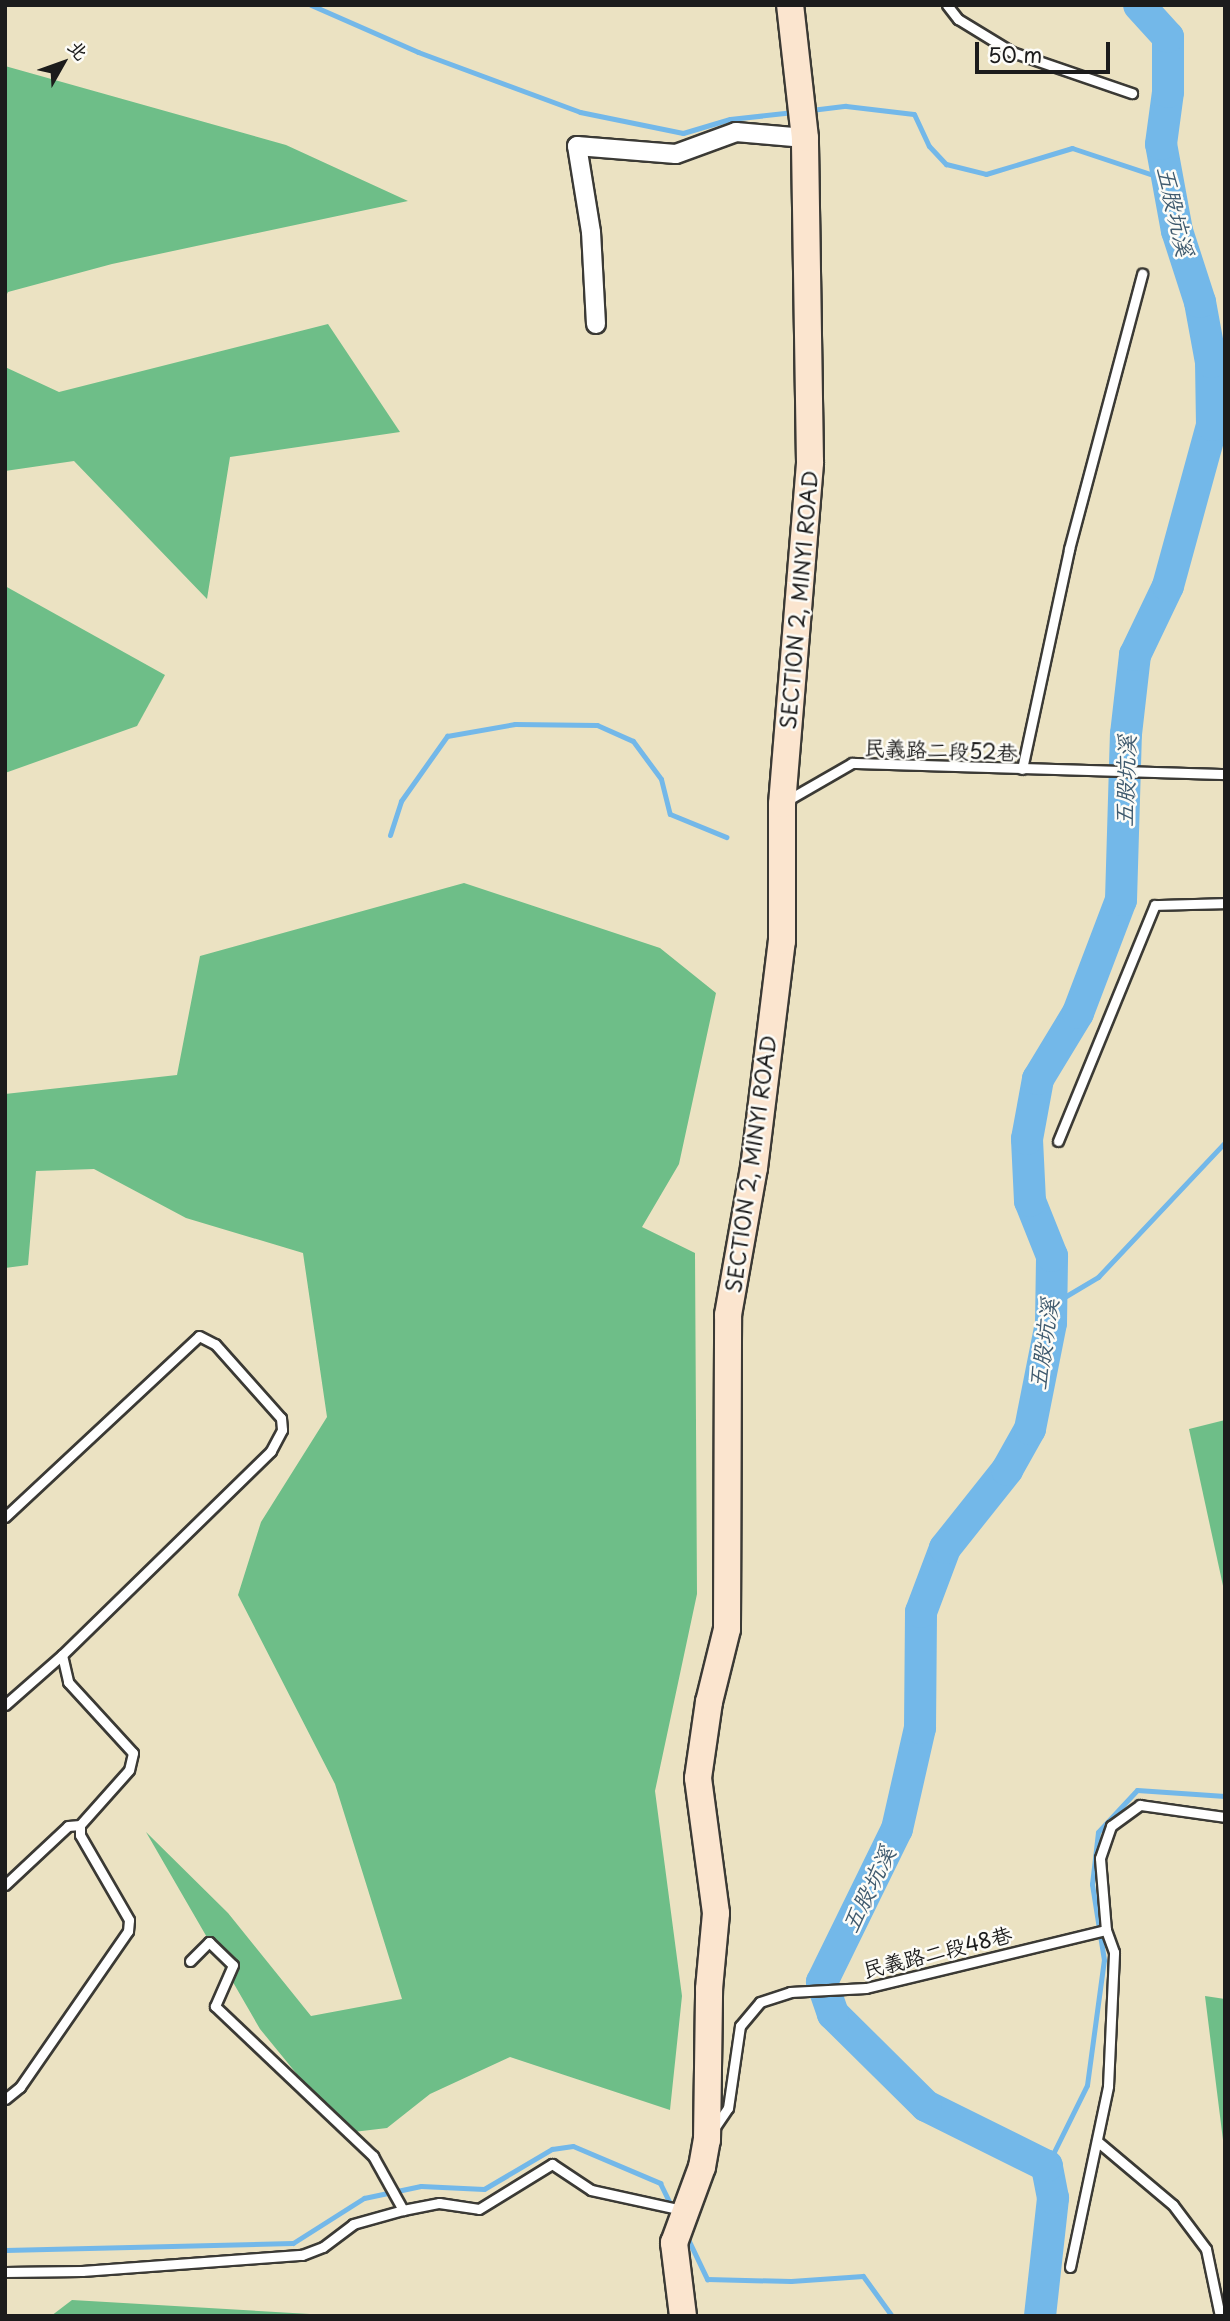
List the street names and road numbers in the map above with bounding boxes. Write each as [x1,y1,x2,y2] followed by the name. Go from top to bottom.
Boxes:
[774,468,822,732] street label: SECTION 2, MINYI ROAD
[864,734,1018,764] street label: 民義路二段52巷
[719,1032,781,1296] street label: SECTION 2, MINYI ROAD
[860,1920,1014,1982] street label: 民義路二段48巷

